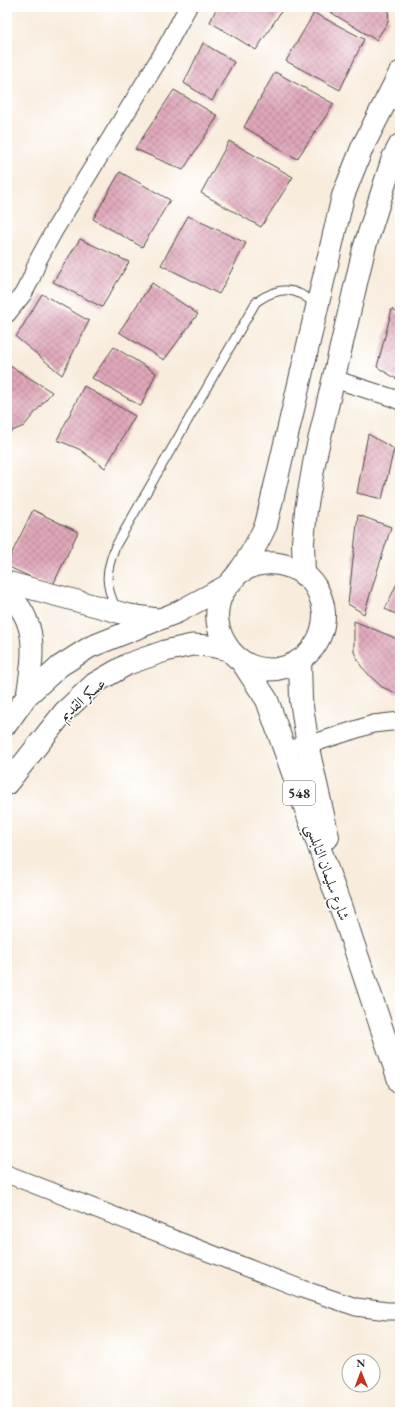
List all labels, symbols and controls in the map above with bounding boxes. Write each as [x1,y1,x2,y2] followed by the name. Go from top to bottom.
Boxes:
[55,673,112,728] street label: عسكر القديم
[283,781,315,805] road number: 548
[297,821,354,925] street label: شارع سليمان النابلسي
[341,1353,381,1393] north arrow
[356,1356,365,1370] text: N

